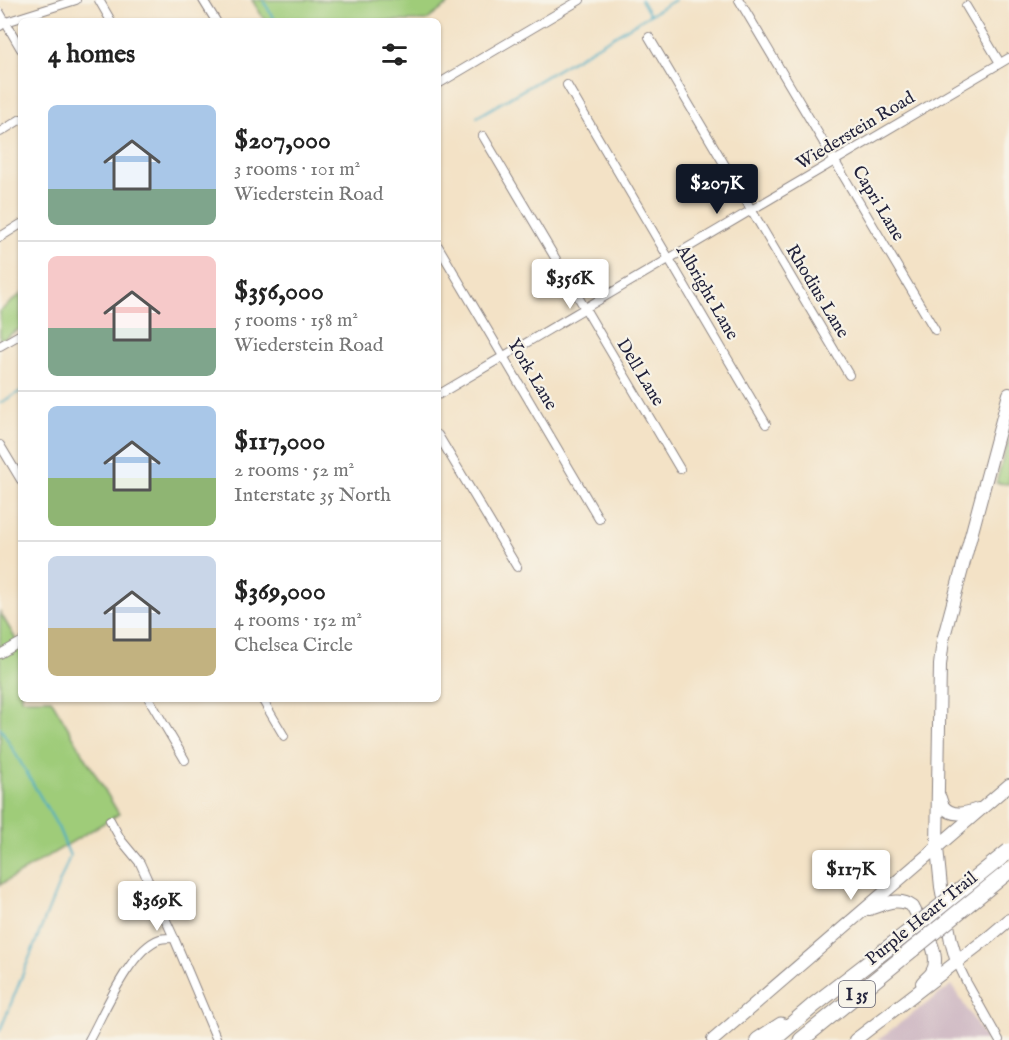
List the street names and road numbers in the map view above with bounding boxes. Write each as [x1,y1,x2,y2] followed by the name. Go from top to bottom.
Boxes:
[792,87,920,176] street label: Wiederstein Road
[846,162,909,246] street label: Capri Lane
[670,240,743,344] street label: Albright Lane
[780,241,854,343] street label: Rhodius Lane
[501,335,562,415] street label: York Lane
[611,335,669,411] street label: Dell Lane
[862,867,982,971] street label: Purple Heart Trail
[839,981,875,1007] road number: I 35

